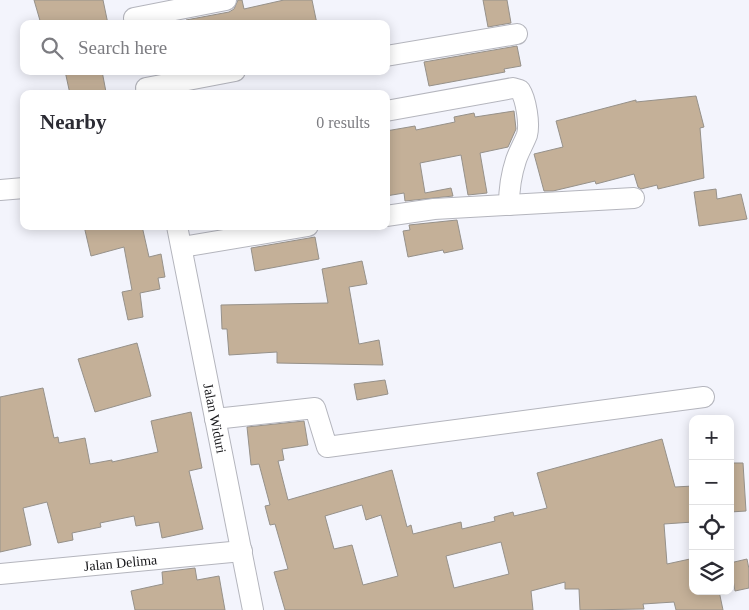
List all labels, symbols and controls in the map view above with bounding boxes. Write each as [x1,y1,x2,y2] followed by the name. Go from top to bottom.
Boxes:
[20,20,390,75] search box
[38,34,66,62] icon: search
[78,37,167,58] text: Search here
[40,110,107,134] text: Nearby
[316,114,370,131] text: 0 results
[201,382,229,455] street label: Jalan Widuri
[689,415,734,595] map controls
[689,415,734,460] button: +
[689,460,734,505] button: −
[689,505,734,550] button: locate
[689,550,734,595] button: layers
[83,552,159,573] street label: Jalan Delima

